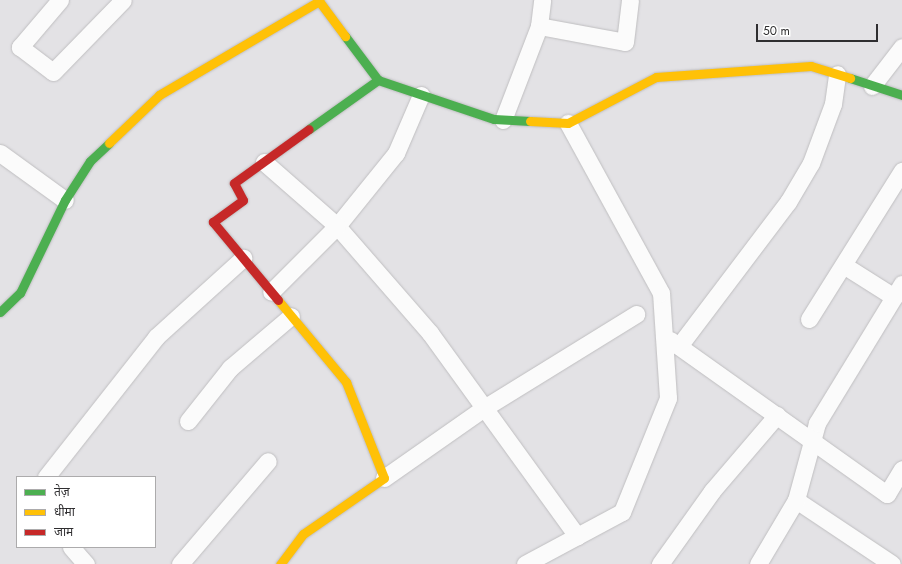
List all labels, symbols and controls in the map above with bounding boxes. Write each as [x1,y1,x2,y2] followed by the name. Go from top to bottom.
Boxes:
[758,16,880,42] scale bar
[763,22,790,40] text: 50 m
[16,476,156,548] legend
[54,483,70,501] text: तेज़
[54,503,75,521] text: धीमा
[54,523,73,541] text: जाम

